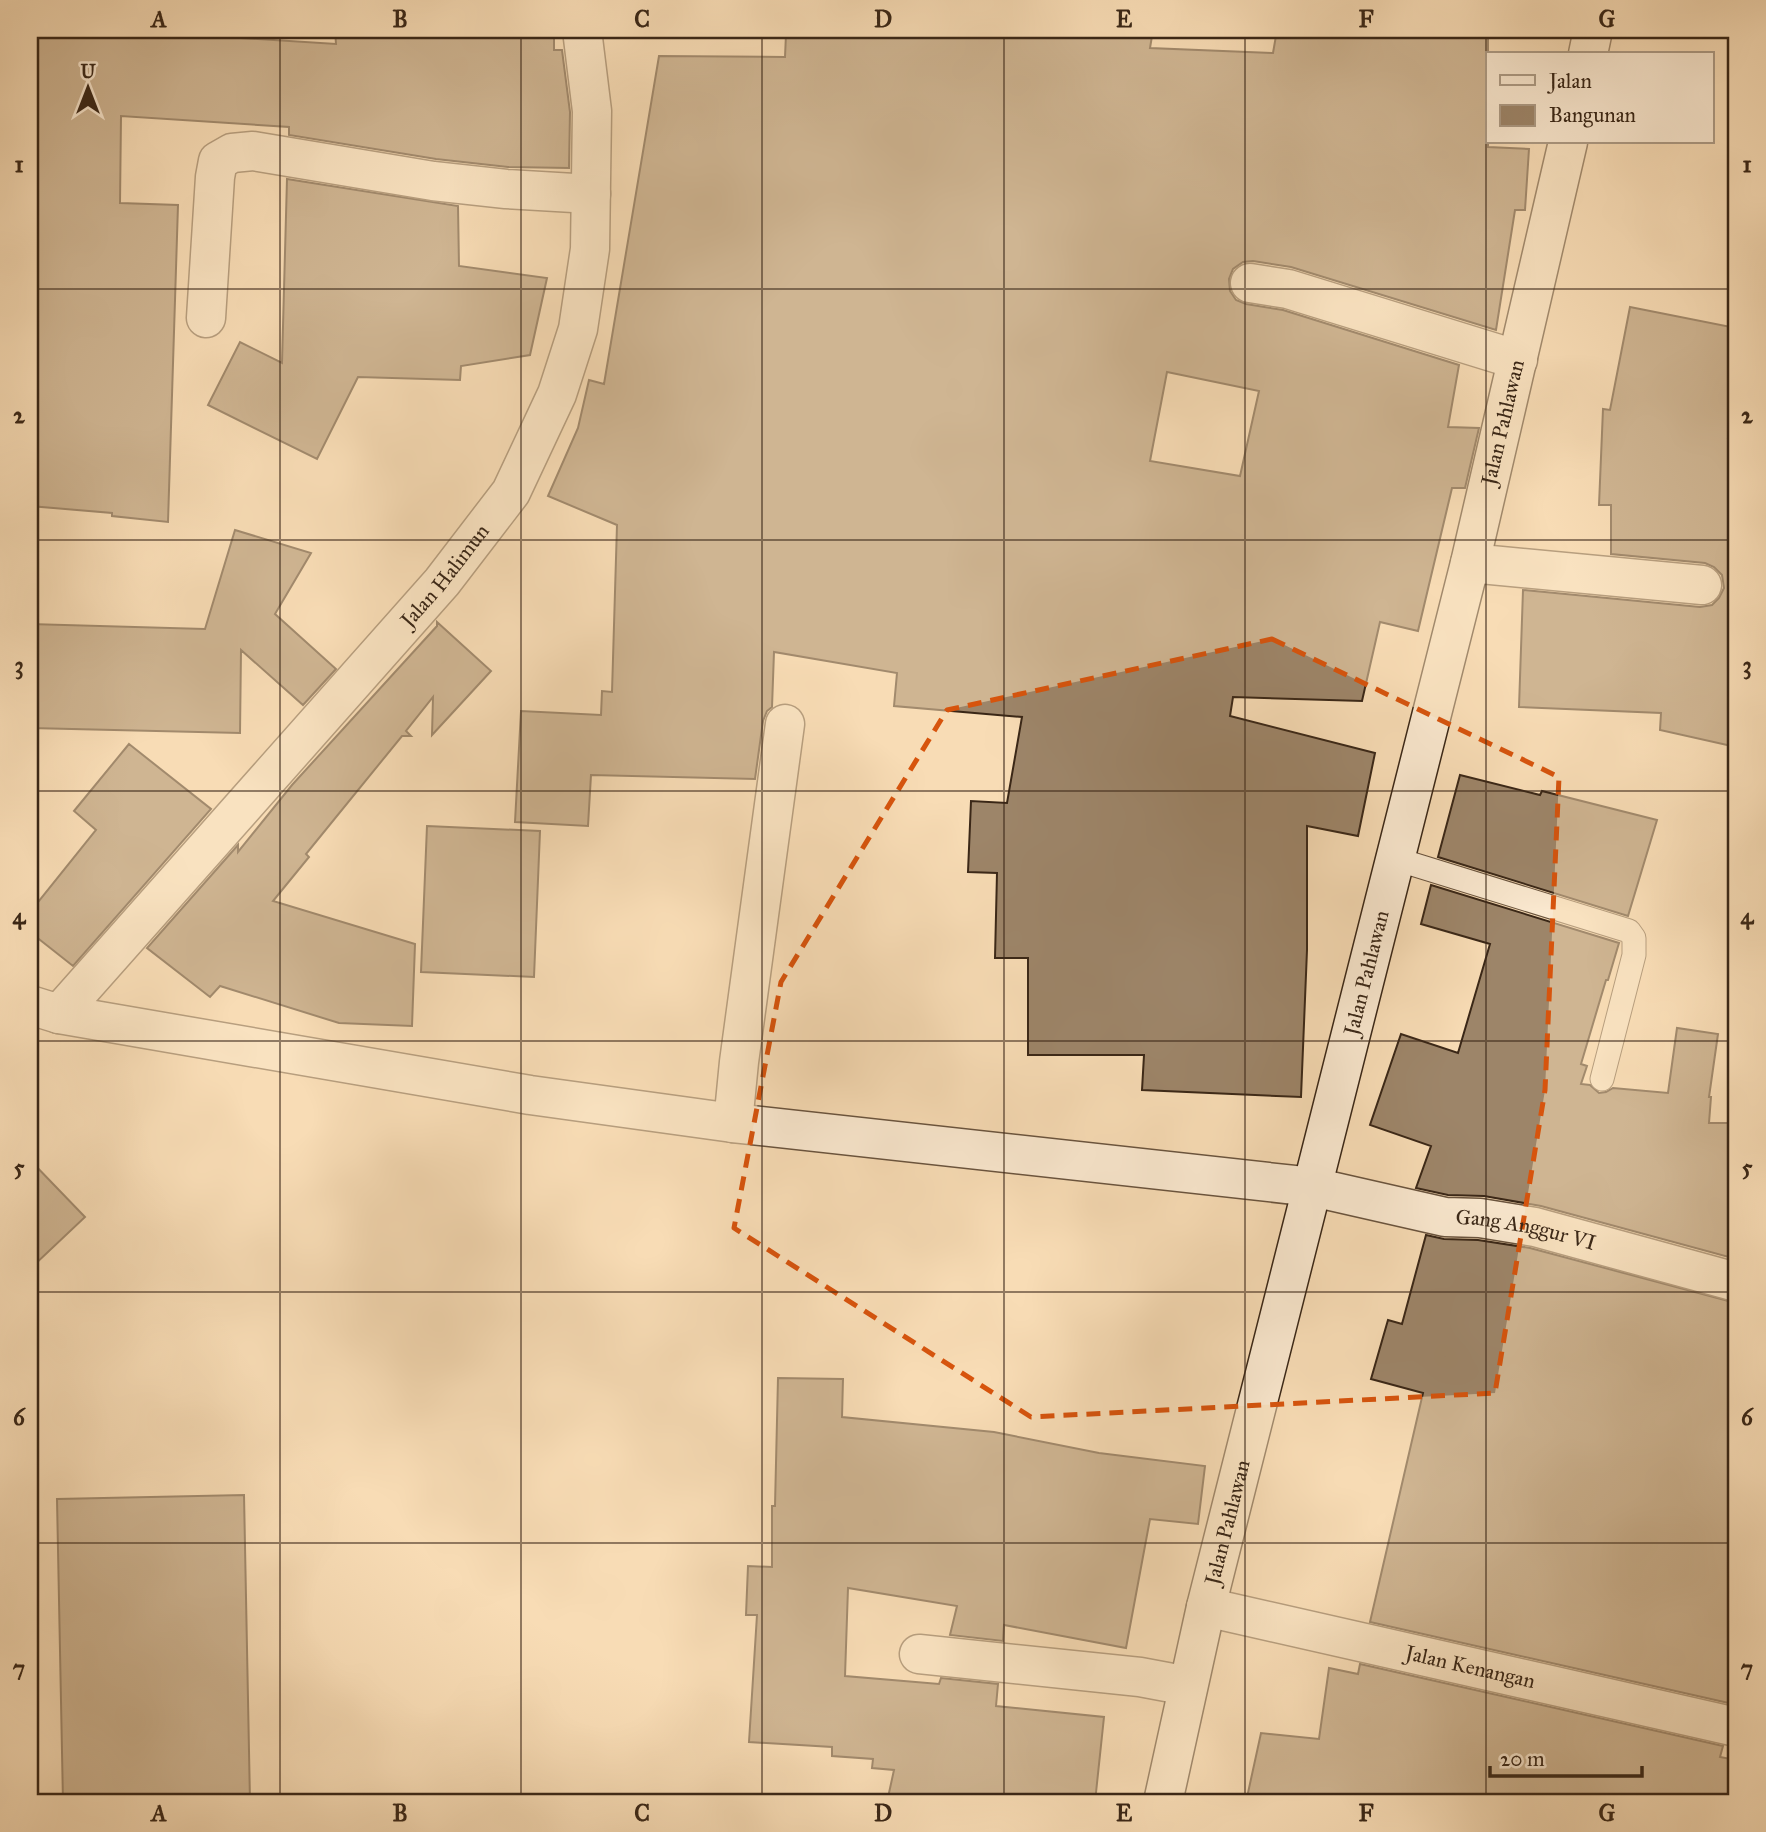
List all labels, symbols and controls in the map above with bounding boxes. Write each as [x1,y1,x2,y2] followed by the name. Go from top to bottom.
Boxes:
[149,5,167,33] text: A
[392,5,408,33] text: B
[634,5,650,33] text: C
[874,5,892,33] text: D
[1116,5,1133,33] text: E
[1358,5,1374,33] text: F
[1599,5,1616,33] text: G
[52,52,122,122] north arrow
[1486,52,1714,144] legend
[80,60,96,83] text: U
[1547,68,1592,94] text: Jalan
[1549,102,1636,128] text: Bangunan
[14,150,24,178] text: 1
[1742,150,1752,178] text: 1
[1475,357,1530,489] street label: Jalan Pahlawan
[13,401,25,429] text: 2
[1741,401,1753,429] text: 2
[394,519,495,634] street label: Jalan Halimun
[14,651,24,680] text: 3
[1742,651,1752,680] text: 3
[13,902,27,930] text: 4
[1741,902,1755,930] text: 4
[1338,907,1395,1040] street label: Jalan Pahlawan
[14,1153,25,1181] text: 5
[1742,1153,1753,1181] text: 5
[1455,1204,1599,1256] street label: Gang Anggur VI
[13,1403,26,1431] text: 6
[1741,1403,1754,1431] text: 6
[1199,1457,1256,1589] street label: Jalan Pahlawan
[1401,1639,1538,1694] street label: Jalan Kenangan
[13,1654,25,1682] text: 7
[1741,1654,1753,1682] text: 7
[1490,1734,1642,1778] scale bar
[1500,1746,1545,1772] text: 20 m
[149,1799,167,1827] text: A
[392,1799,408,1827] text: B
[634,1799,650,1827] text: C
[874,1799,892,1827] text: D
[1116,1799,1133,1827] text: E
[1358,1799,1374,1827] text: F
[1599,1799,1616,1827] text: G

